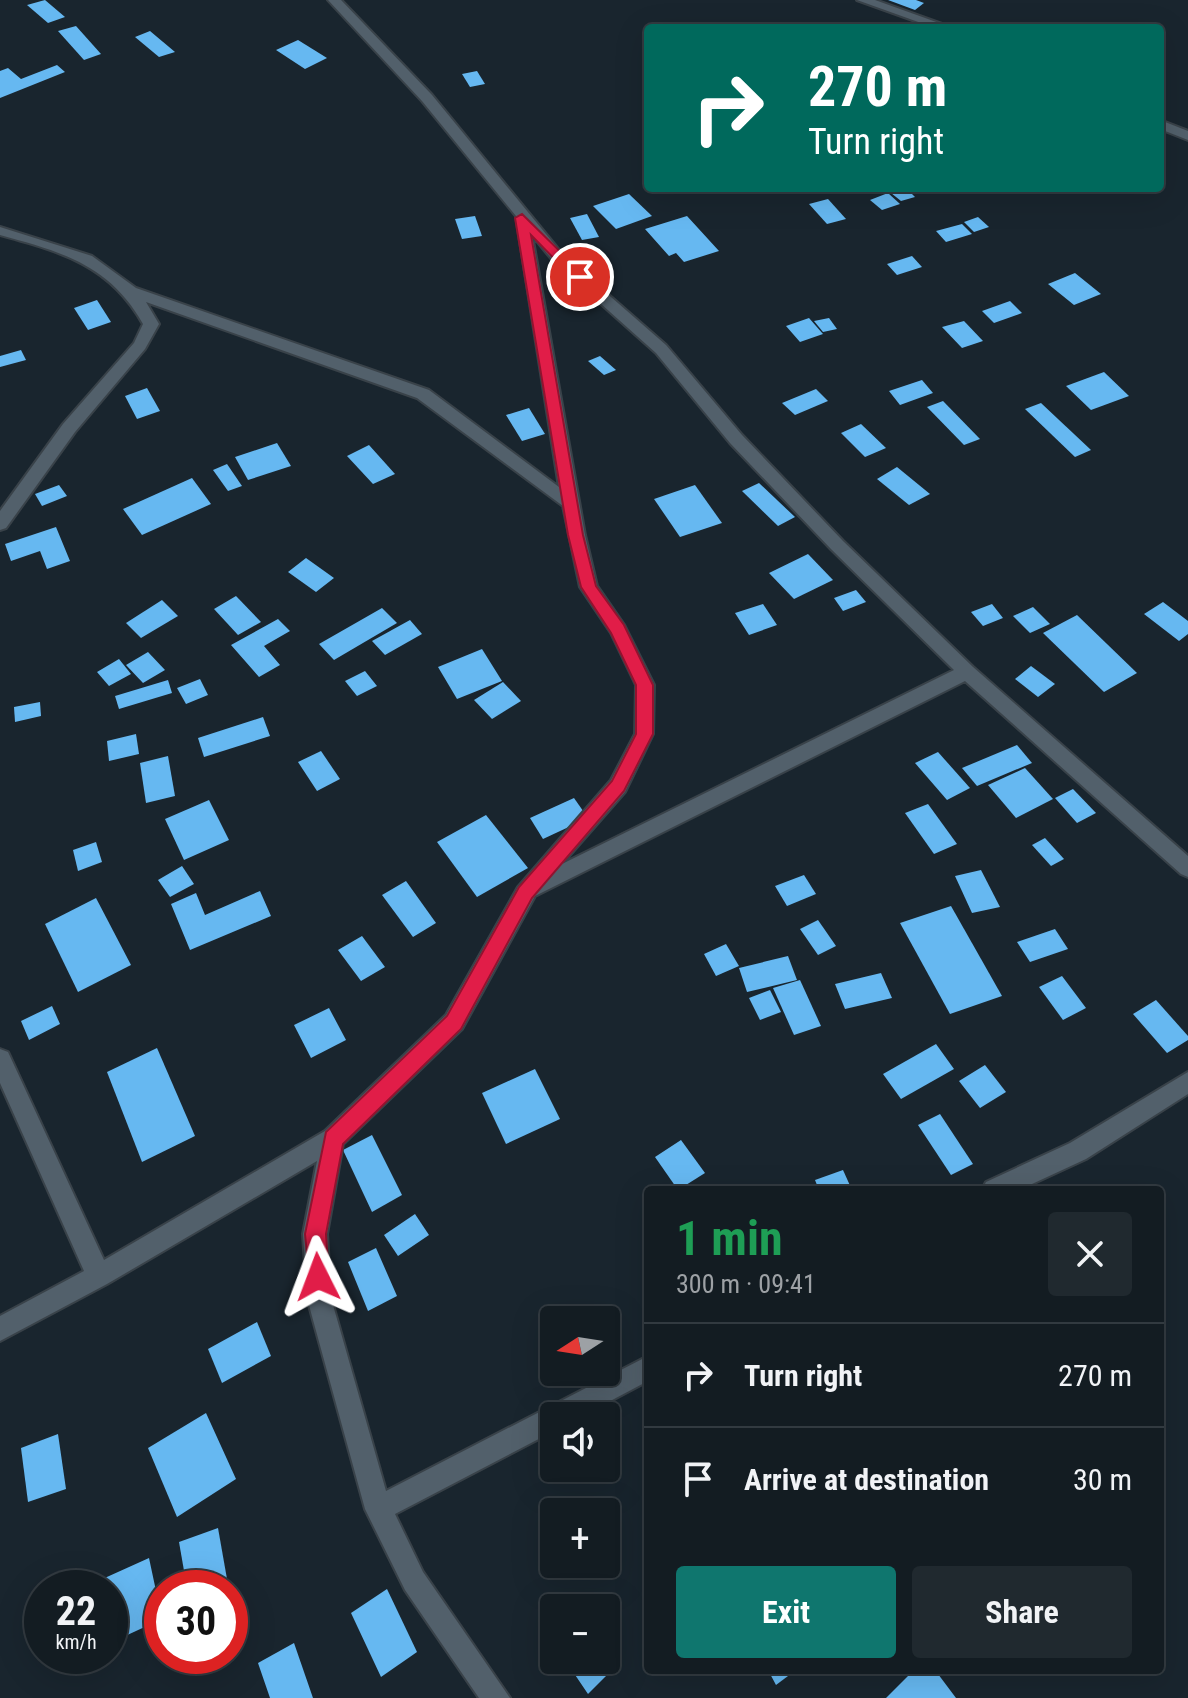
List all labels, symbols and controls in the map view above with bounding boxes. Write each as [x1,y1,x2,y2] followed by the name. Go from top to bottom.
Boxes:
[808,54,947,120] text: 270 m
[676,56,780,160] icon: right
[808,121,944,163] text: Turn right
[546,243,614,311] pin
[558,255,602,299] icon: arrive
[676,1210,783,1267] text: 1 min
[1048,1212,1132,1296] button: close
[276,1235,360,1319] position arrow
[676,1269,816,1299] text: 300 m · 09:41
[540,1306,620,1386] north arrow
[540,1306,620,1674] map controls
[676,1353,720,1397] icon: right
[744,1358,862,1393] text: Turn right
[1058,1358,1132,1393] text: 270 m
[540,1402,620,1482] button: sound
[676,1457,720,1501] icon: arrive
[744,1462,989,1497] text: Arrive at destination
[1073,1462,1132,1497] text: 30 m
[540,1498,620,1578] button: +
[676,1566,896,1658] button: Exit
[912,1566,1132,1658] button: Share
[144,1570,248,1674] speed limit sign: 30
[56,1588,96,1635] text: 22
[540,1594,620,1674] button: −
[55,1630,97,1654] text: km/h

